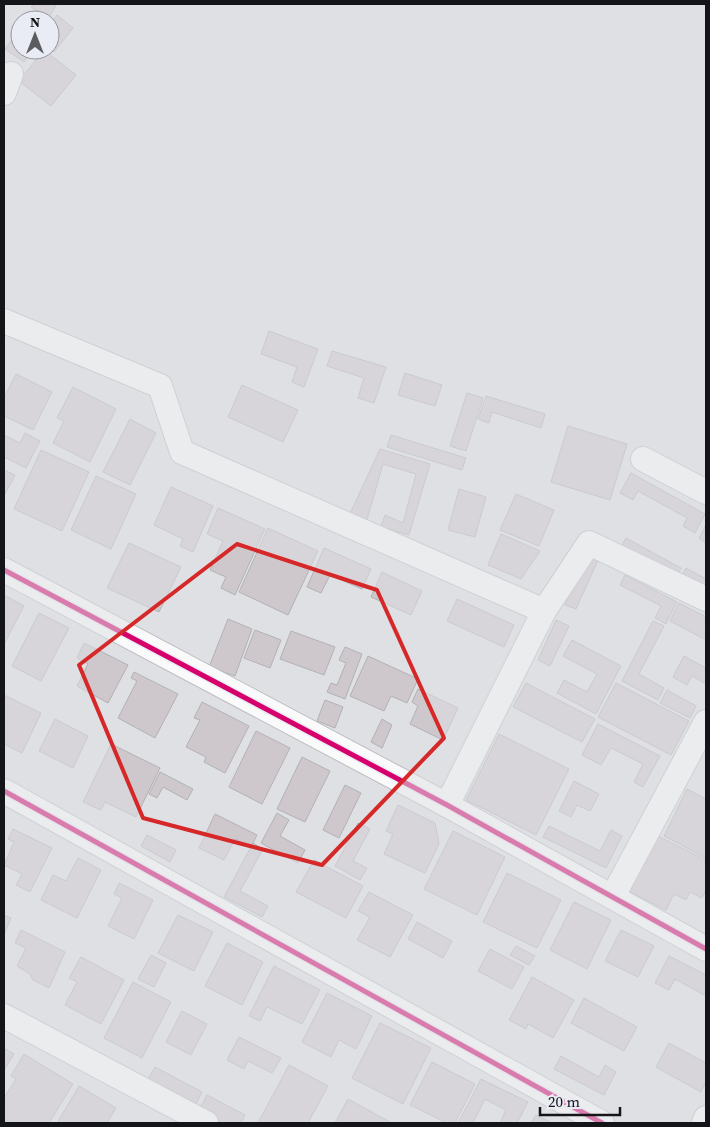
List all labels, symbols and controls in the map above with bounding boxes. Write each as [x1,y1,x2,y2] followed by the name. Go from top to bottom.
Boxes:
[10,10,60,60] north arrow
[30,12,40,32] text: N
[540,1084,620,1116] scale bar
[548,1091,580,1112] text: 20 m

